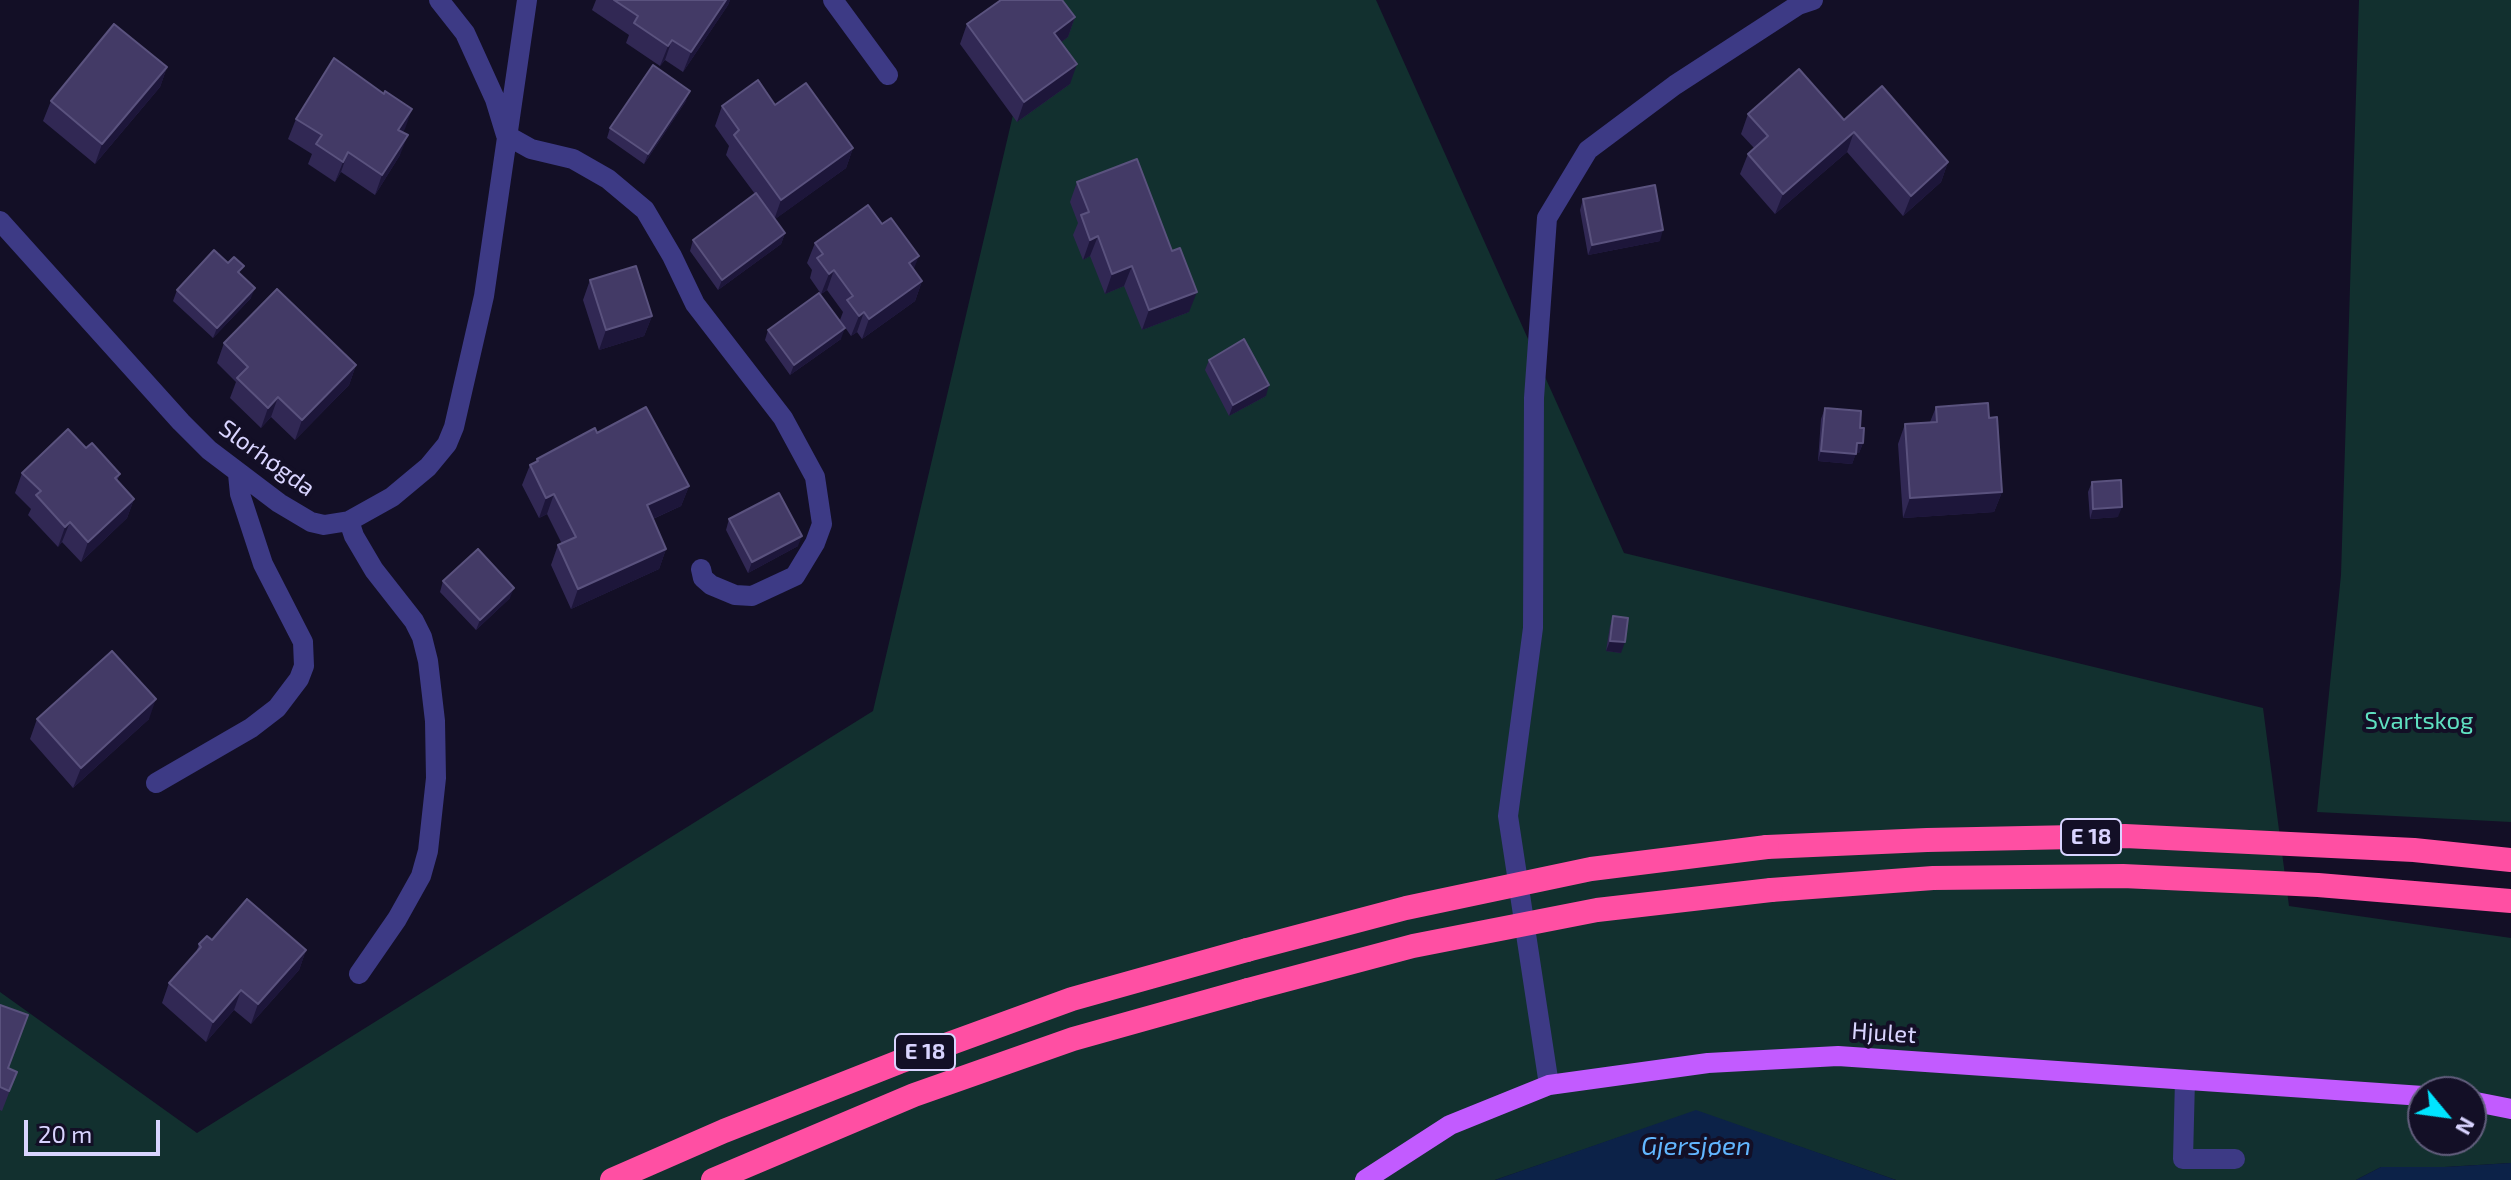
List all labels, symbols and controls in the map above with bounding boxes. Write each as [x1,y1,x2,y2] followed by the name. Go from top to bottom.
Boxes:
[213,414,321,502] street label: Slorhøgda
[2365,707,2473,735] park label: Svartskog
[2061,819,2121,855] road number: E 18
[1851,1016,1917,1050] street label: Hjulet
[895,1034,955,1070] road number: E 18
[2407,1076,2487,1156] north arrow
[28,1104,164,1154] scale bar
[2451,1113,2481,1140] text: N
[38,1119,92,1148] text: 20 m
[1641,1130,1751,1162] water label: Gjersjøen

